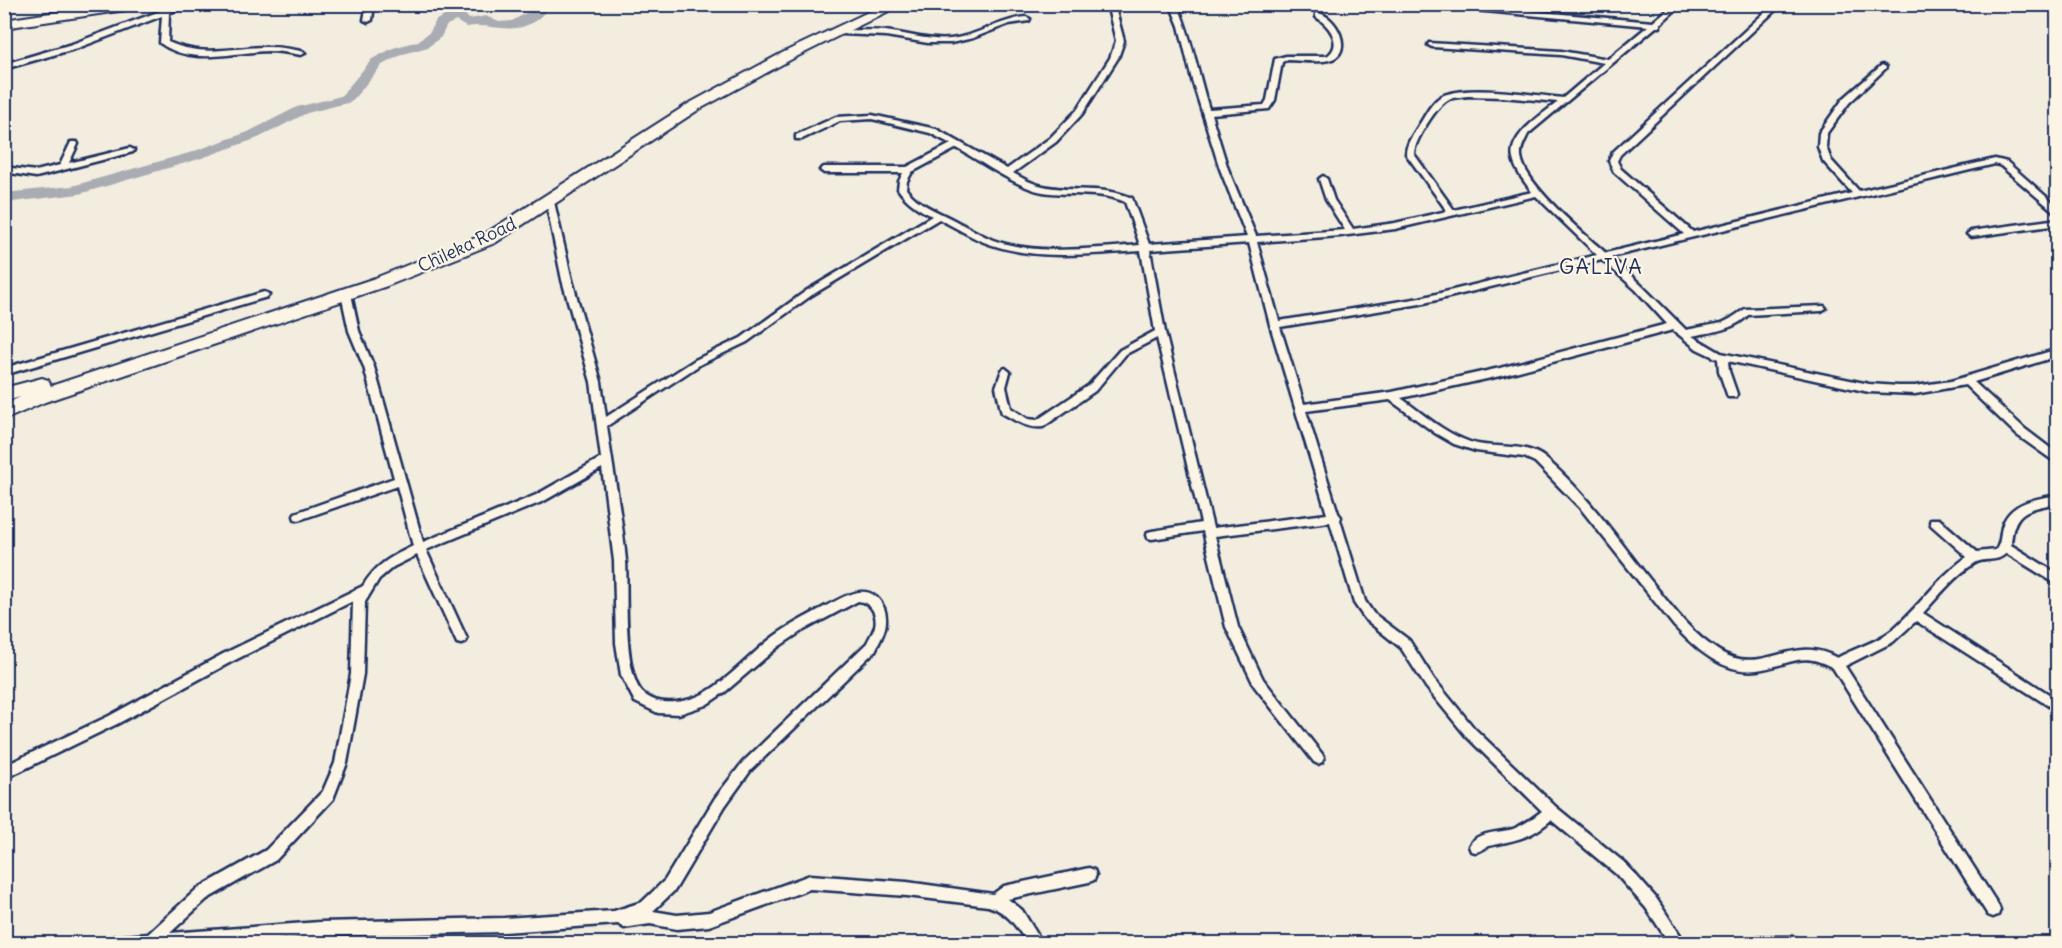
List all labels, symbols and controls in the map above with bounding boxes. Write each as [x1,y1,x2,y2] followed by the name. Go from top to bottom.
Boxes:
[414,212,520,277] street label: Chileka Road
[1559,253,1643,280] district label: GALIVA

